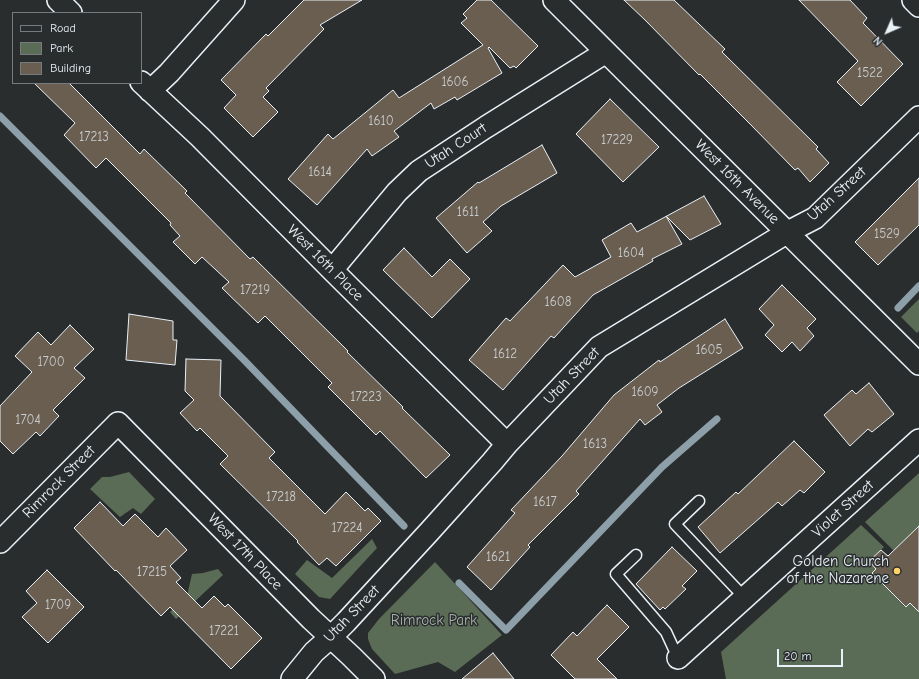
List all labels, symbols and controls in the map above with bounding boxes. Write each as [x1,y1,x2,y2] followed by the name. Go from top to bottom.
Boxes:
[12,12,142,84] legend
[867,12,907,52] north arrow
[50,21,76,35] text: Road
[871,34,885,48] text: N
[50,41,73,55] text: Park
[50,61,91,75] text: Building
[857,65,883,81] house number: 1522
[441,74,469,90] house number: 1606
[368,113,394,129] house number: 1610
[422,119,490,173] street label: Utah Court
[79,129,109,145] house number: 17213
[601,132,633,148] house number: 17229
[691,136,783,228] street label: West 16th Avenue
[804,163,870,225] street label: Utah Street
[308,164,332,180] house number: 1614
[457,204,479,220] house number: 1611
[283,221,367,305] street label: West 16th Place
[874,226,900,242] house number: 1529
[618,245,644,261] house number: 1604
[240,282,270,298] house number: 17219
[545,294,571,310] house number: 1608
[695,342,723,358] house number: 1605
[540,344,604,408] street label: Utah Street
[493,346,517,362] house number: 1612
[37,354,65,370] house number: 1700
[631,384,659,400] house number: 1609
[350,389,382,405] house number: 17223
[15,412,41,428] house number: 1704
[583,436,607,452] house number: 1613
[19,442,99,522] street label: Rimrock Street
[808,477,878,541] street label: Violet Street
[266,489,296,505] house number: 17218
[533,494,557,510] house number: 1617
[204,510,286,594] street label: West 17th Place
[331,520,363,536] house number: 17224
[486,549,510,565] house number: 1621
[787,553,889,588] place label: Golden Church of the Nazarene
[137,564,167,580] house number: 17215
[892,566,902,576] marker: Golden Church of the Nazarene
[320,582,384,646] street label: Utah Street
[45,597,71,613] house number: 1709
[391,612,477,630] park label: Rimrock Park
[209,623,239,639] house number: 17221
[779,641,845,667] scale bar
[784,649,812,663] text: 20 m

